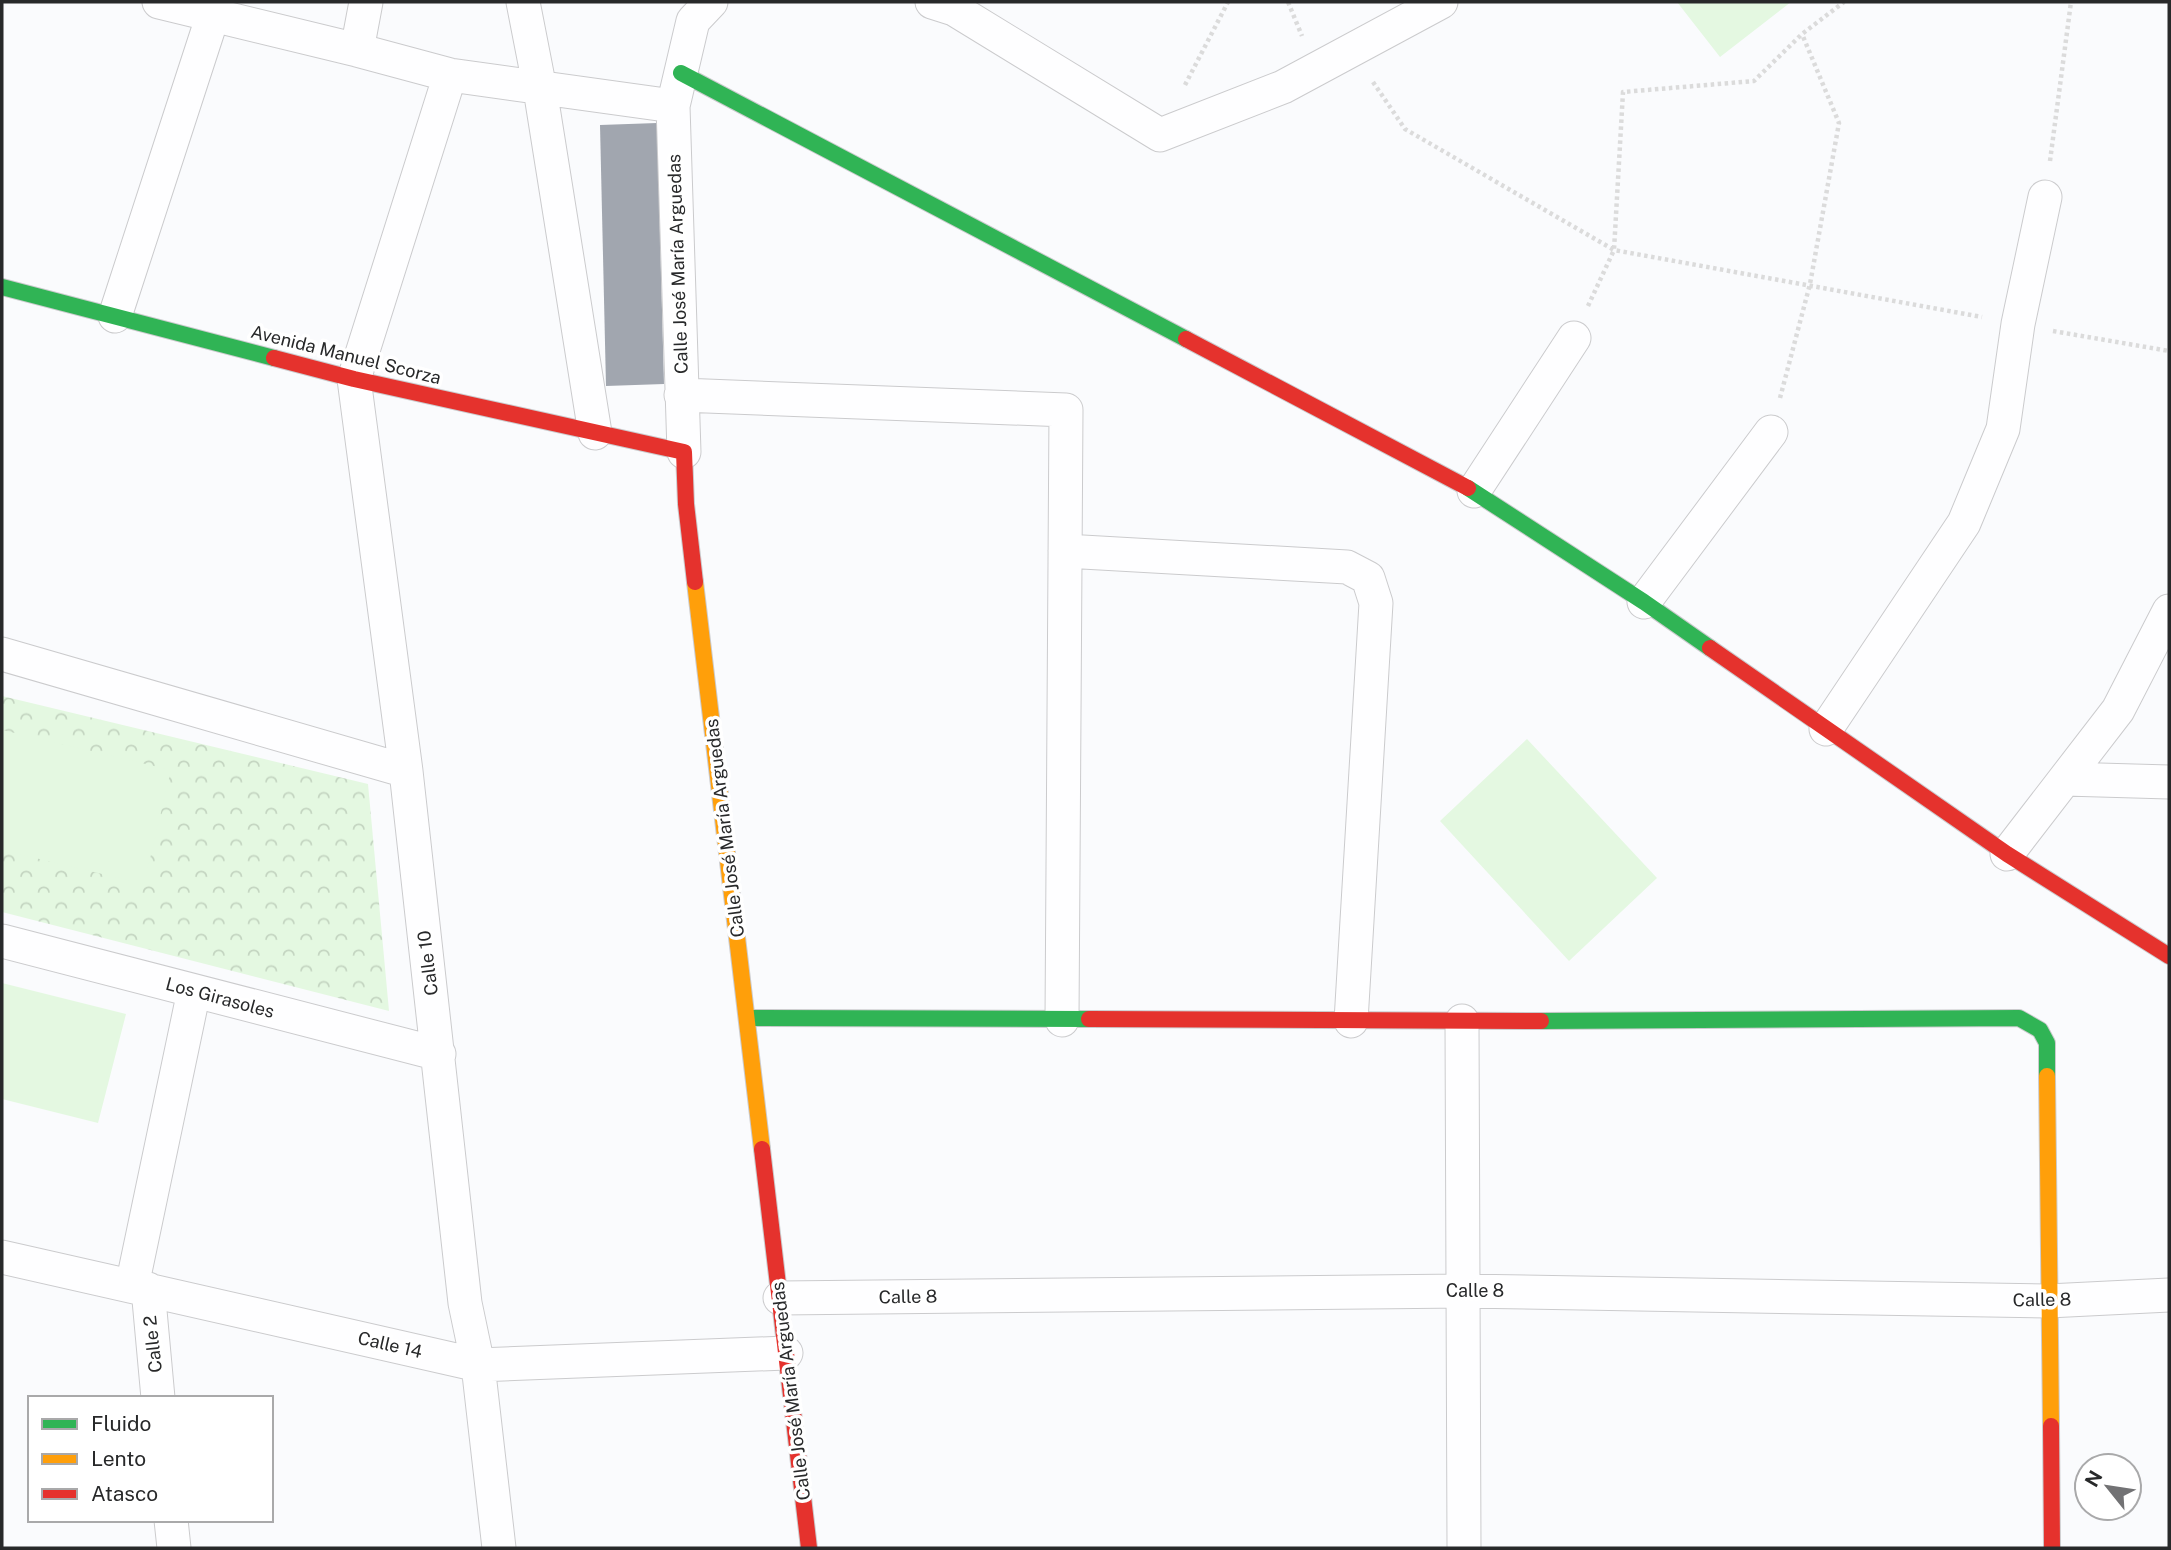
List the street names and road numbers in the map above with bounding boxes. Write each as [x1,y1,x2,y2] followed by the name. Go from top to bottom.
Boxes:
[663,154,692,374] street label: Calle José María Arguedas
[249,321,443,388] street label: Avenida Manuel Scorza
[701,718,748,938] street label: Calle José María Arguedas
[413,929,442,997] street label: Calle 10
[164,973,277,1022] street label: Los Girasoles
[1446,1280,1504,1301] street label: Calle 8
[767,1281,814,1501] street label: Calle José María Arguedas
[879,1285,937,1308] street label: Calle 8
[2013,1288,2071,1311] street label: Calle 8
[139,1314,166,1374] street label: Calle 2
[356,1327,424,1362] street label: Calle 14

